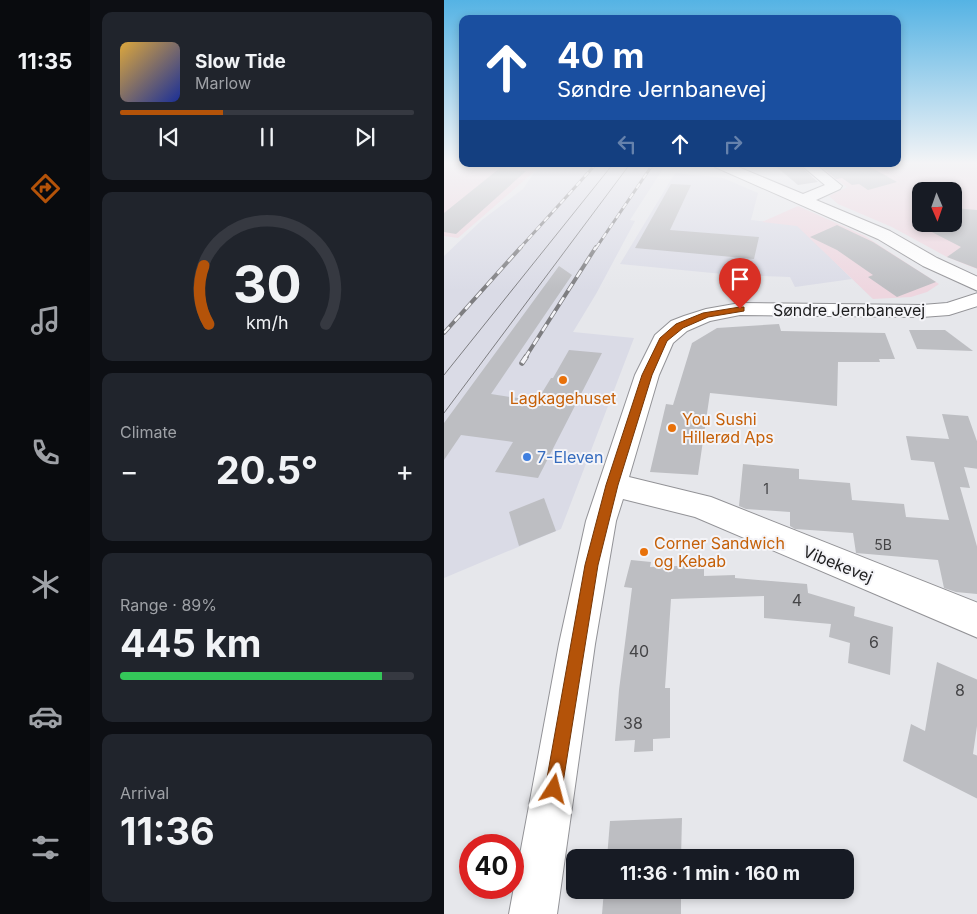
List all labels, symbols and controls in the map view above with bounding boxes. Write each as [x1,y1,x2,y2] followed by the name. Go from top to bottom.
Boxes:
[557,34,645,76] text: 40 m
[474,35,539,100] icon: ahead
[18,48,72,74] text: 11:35
[195,50,286,73] text: Slow Tide
[195,73,251,93] text: Marlow
[557,76,766,102] text: Søndre Jernbanevej
[155,123,183,151] icon: previous
[253,123,281,151] icon: pause
[351,123,379,151] icon: next
[613,130,641,158] icon: left
[666,130,694,158] icon: ahead
[719,130,747,158] icon: right
[28,171,63,206] icon: directions
[912,182,962,232] north arrow
[912,182,962,232] map controls
[233,253,301,316] text: 30
[719,258,761,309] pin
[726,265,754,293] icon: arrive
[773,300,925,320] street label: Søndre Jernbanevej
[28,303,63,338] icon: music
[246,312,288,333] text: km/h
[557,374,569,386] marker: Lagkagehuset
[510,388,616,408] place label: Lagkagehuset
[682,409,774,447] place label: You Sushi Hillerød Aps
[120,422,177,442] text: Climate
[666,422,678,434] marker: You Sushi Hillerød Aps
[28,435,63,470] icon: phone
[216,447,318,493] text: 20.5°
[537,447,603,467] place label: 7-Eleven
[521,451,533,463] marker: 7-Eleven
[120,454,139,488] text: −
[395,454,414,488] text: +
[763,480,769,497] house number: 1
[654,533,785,571] place label: Corner Sandwich og Kebab
[874,536,892,553] house number: 5B
[800,541,876,587] street label: Vibekevej
[638,546,650,558] marker: Corner Sandwich og Kebab
[28,567,63,602] icon: climate
[792,590,802,610] house number: 4
[120,595,217,615] text: Range · 89%
[120,620,261,666] text: 445 km
[869,632,879,652] house number: 6
[629,641,649,661] house number: 40
[955,680,965,700] house number: 8
[28,699,63,734] icon: car
[623,713,643,733] house number: 38
[527,762,579,814] position arrow
[120,783,169,803] text: Arrival
[120,808,215,854] text: 11:36
[28,830,63,865] icon: filters
[459,834,524,899] speed limit sign: 40
[620,862,800,885] text: 11:36 · 1 min · 160 m

